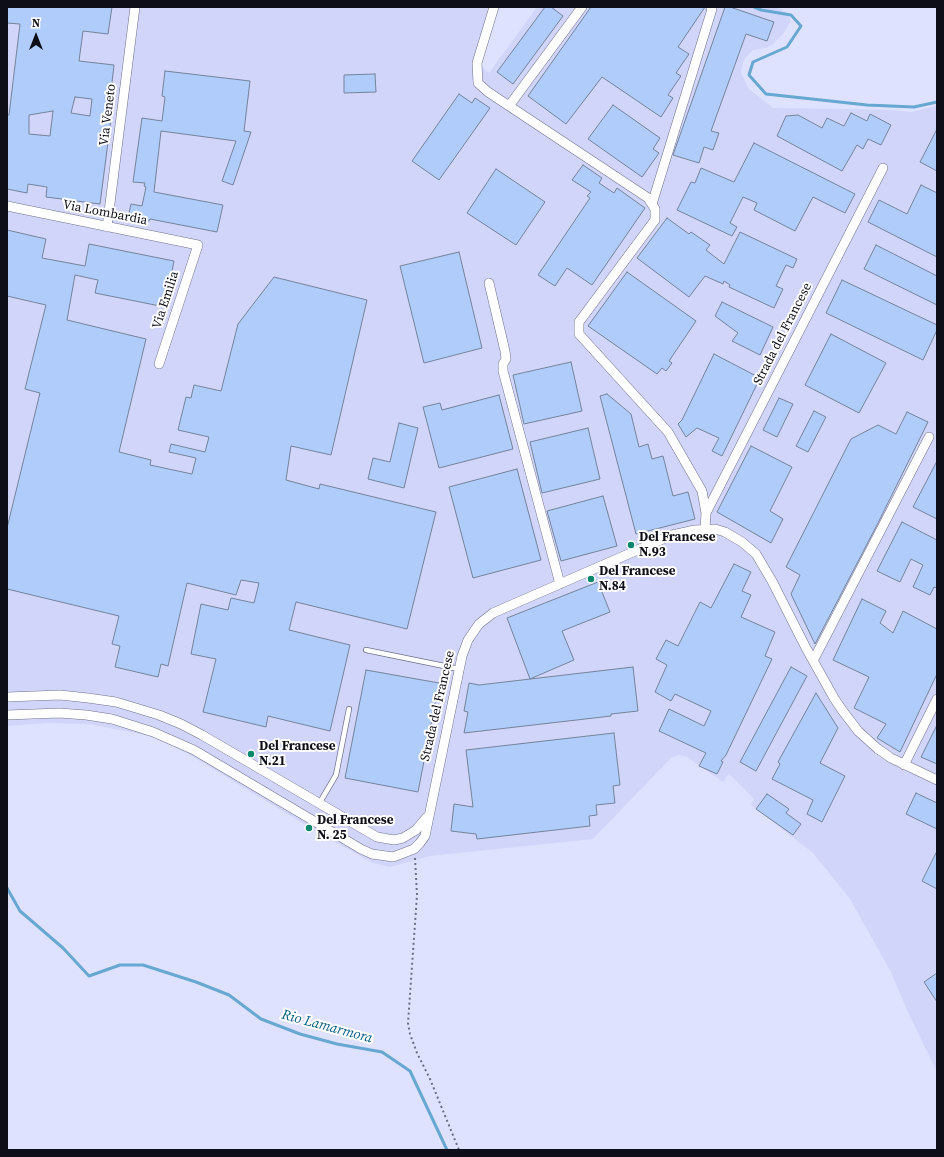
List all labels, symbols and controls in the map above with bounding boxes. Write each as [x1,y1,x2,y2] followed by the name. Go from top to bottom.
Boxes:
[16,16,56,56] north arrow
[32,16,40,31] text: N
[96,83,120,147] street label: Via Veneto
[61,197,149,229] street label: Via Lombardia
[149,269,183,331] street label: Via Emilia
[750,280,816,388] street label: Strada del Francese
[639,530,715,561] place label: Del Francese N.93
[626,540,636,550] marker: Del Francese N.93
[599,564,675,595] place label: Del Francese N.84
[586,574,596,584] marker: Del Francese N.84
[418,649,458,763] street label: Strada del Francese
[259,739,335,770] place label: Del Francese N.21
[246,749,256,759] marker: Del Francese N.21
[317,813,393,844] place label: Del Francese N. 25
[304,823,314,833] marker: Del Francese N. 25
[280,1007,374,1047] water label: Rio Lamarmora

